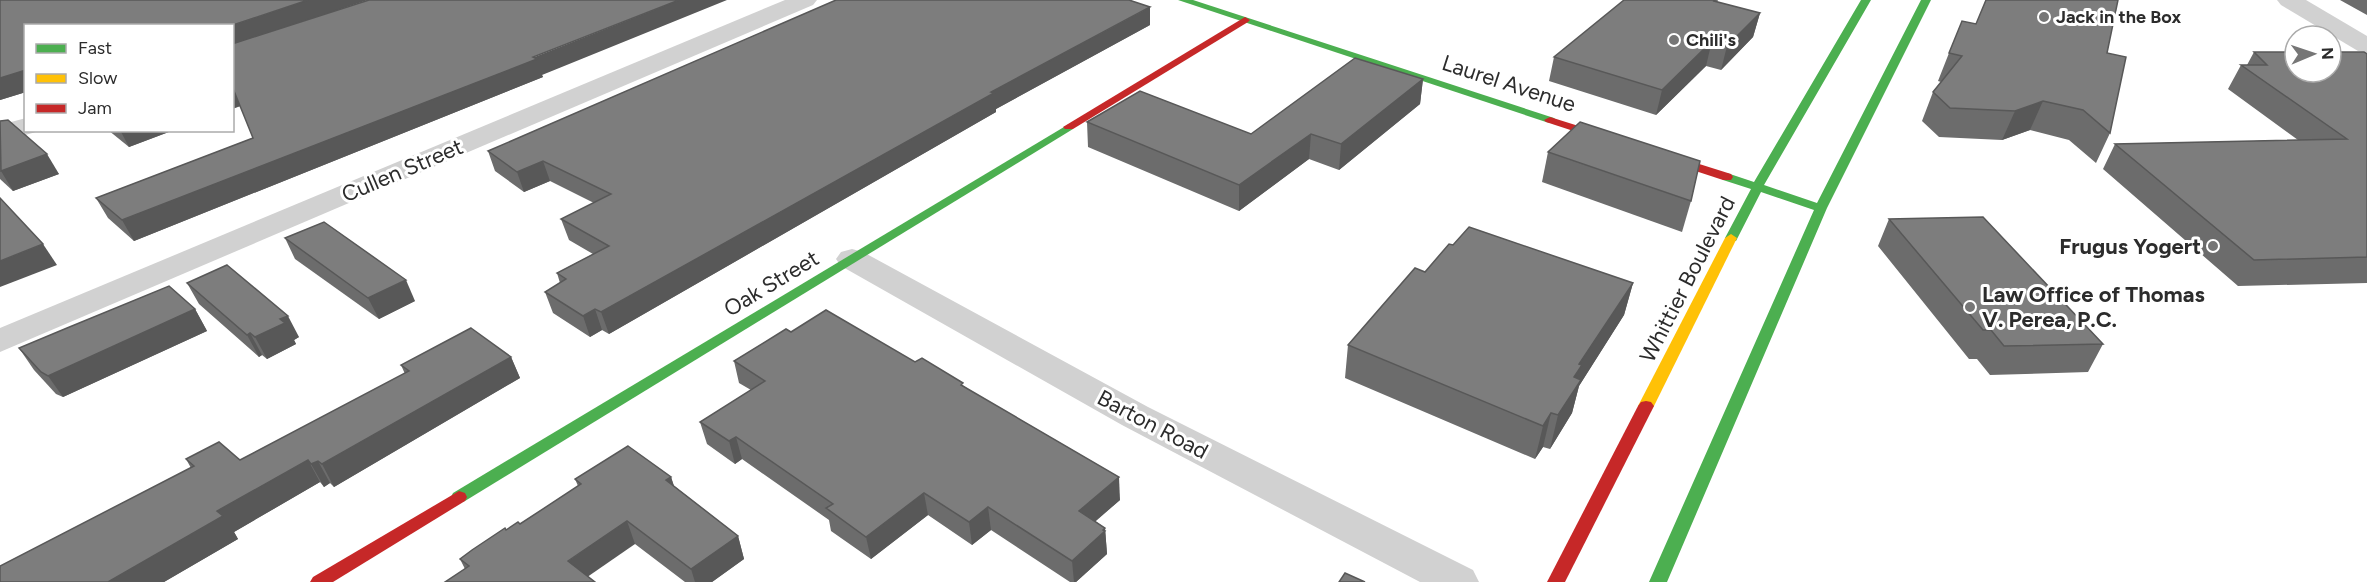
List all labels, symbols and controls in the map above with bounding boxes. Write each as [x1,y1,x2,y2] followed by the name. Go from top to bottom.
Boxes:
[2056,6,2181,28] place label: Jack in the Box
[2037,10,2051,24] marker: Jack in the Box
[24,24,234,132] legend
[2283,24,2343,84] north arrow
[1686,29,1737,51] place label: Chili's
[1667,33,1681,47] marker: Chili's
[78,37,112,59] text: Fast
[2318,47,2337,60] text: N
[1439,49,1579,118] street label: Laurel Avenue
[78,67,117,89] text: Slow
[78,97,112,119] text: Jam
[337,133,467,208] street label: Cullen Street
[1634,192,1741,367] street label: Whittier Boulevard
[2059,233,2201,260] place label: Frugus Yogert
[2206,239,2220,253] marker: Frugus Yogert
[719,245,824,322] street label: Oak Street
[1982,281,2205,333] place label: Law Office of Thomas V. Perea, P.C.
[1963,300,1977,314] marker: Law Office of Thomas V. Perea, P.C.
[1093,384,1213,465] street label: Barton Road

